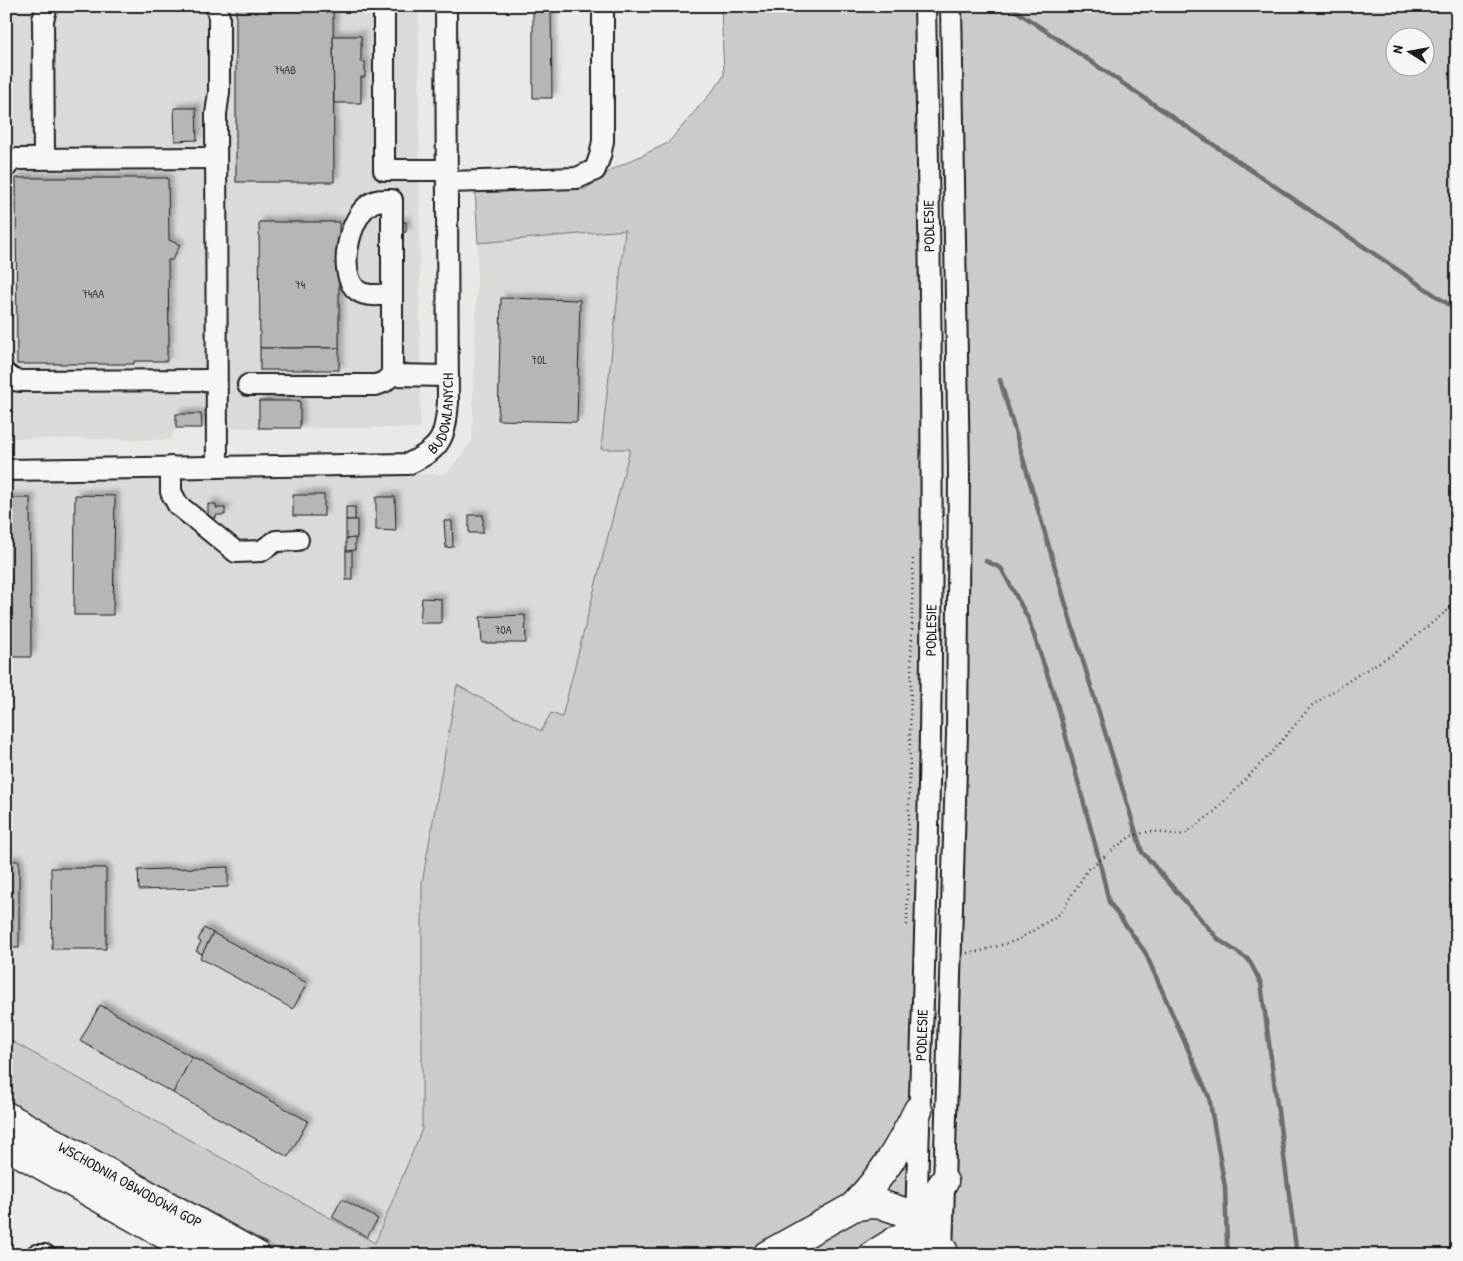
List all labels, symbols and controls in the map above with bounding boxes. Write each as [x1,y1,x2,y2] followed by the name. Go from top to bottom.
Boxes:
[1386,28,1436,78] north arrow
[1387,43,1407,55] text: N
[274,61,296,78] house number: 74AB
[918,199,939,252] street label: PODLESIE
[295,276,306,293] house number: 74
[82,285,104,302] house number: 74AA
[531,351,547,368] house number: 70L
[423,373,458,459] street label: BUDOWLANYCH
[920,604,941,656] street label: PODLESIE
[494,621,512,638] house number: 70A
[910,1008,933,1061] street label: PODLESIE
[55,1136,206,1233] street label: WSCHODNIA OBWODOWA GOP

